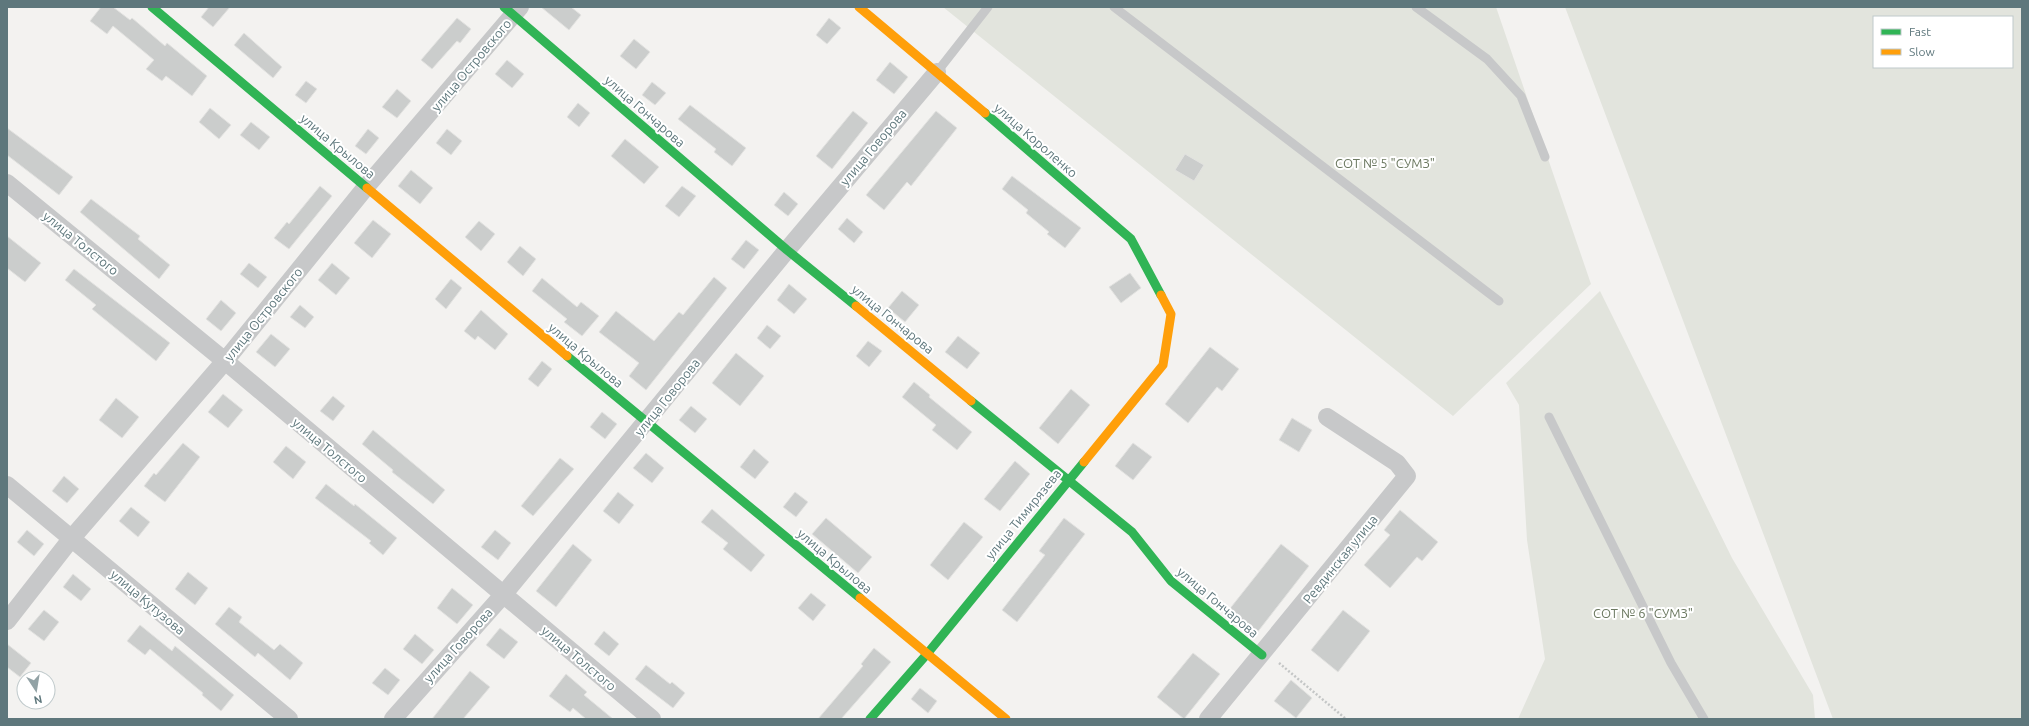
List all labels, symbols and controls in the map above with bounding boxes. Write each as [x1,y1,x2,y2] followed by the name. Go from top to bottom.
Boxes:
[428,16,514,114] street label: улица Островского
[1873,16,2013,68] legend
[1909,25,1931,38] text: Fast
[1909,45,1935,58] text: Slow
[602,72,688,150] street label: улица Гончарова
[992,100,1080,180] street label: улица Короленко
[837,106,909,188] street label: улица Говорова
[298,111,378,181] street label: улица Крылова
[1335,156,1435,170] park label: СОТ № 5 "СУМЗ"
[41,208,121,278] street label: улица Толстого
[221,265,305,363] street label: улица Островского
[849,282,937,356] street label: улица Гончарова
[546,320,626,390] street label: улица Крылова
[632,356,702,438] street label: улица Говорова
[290,415,370,485] street label: улица Толстого
[982,466,1064,562] street label: улица Тимирязева
[1300,512,1380,606] street label: Ревдинская улица
[795,526,875,596] street label: улица Крылова
[1175,564,1261,640] street label: улица Гончарова
[108,567,188,637] street label: улица Кутузова
[421,605,495,685] street label: улица Говорова
[1593,606,1693,620] park label: СОТ № 6 "СУМЗ"
[539,623,619,693] street label: улица Толстого
[16,670,56,710] north arrow
[33,693,43,707] text: N

